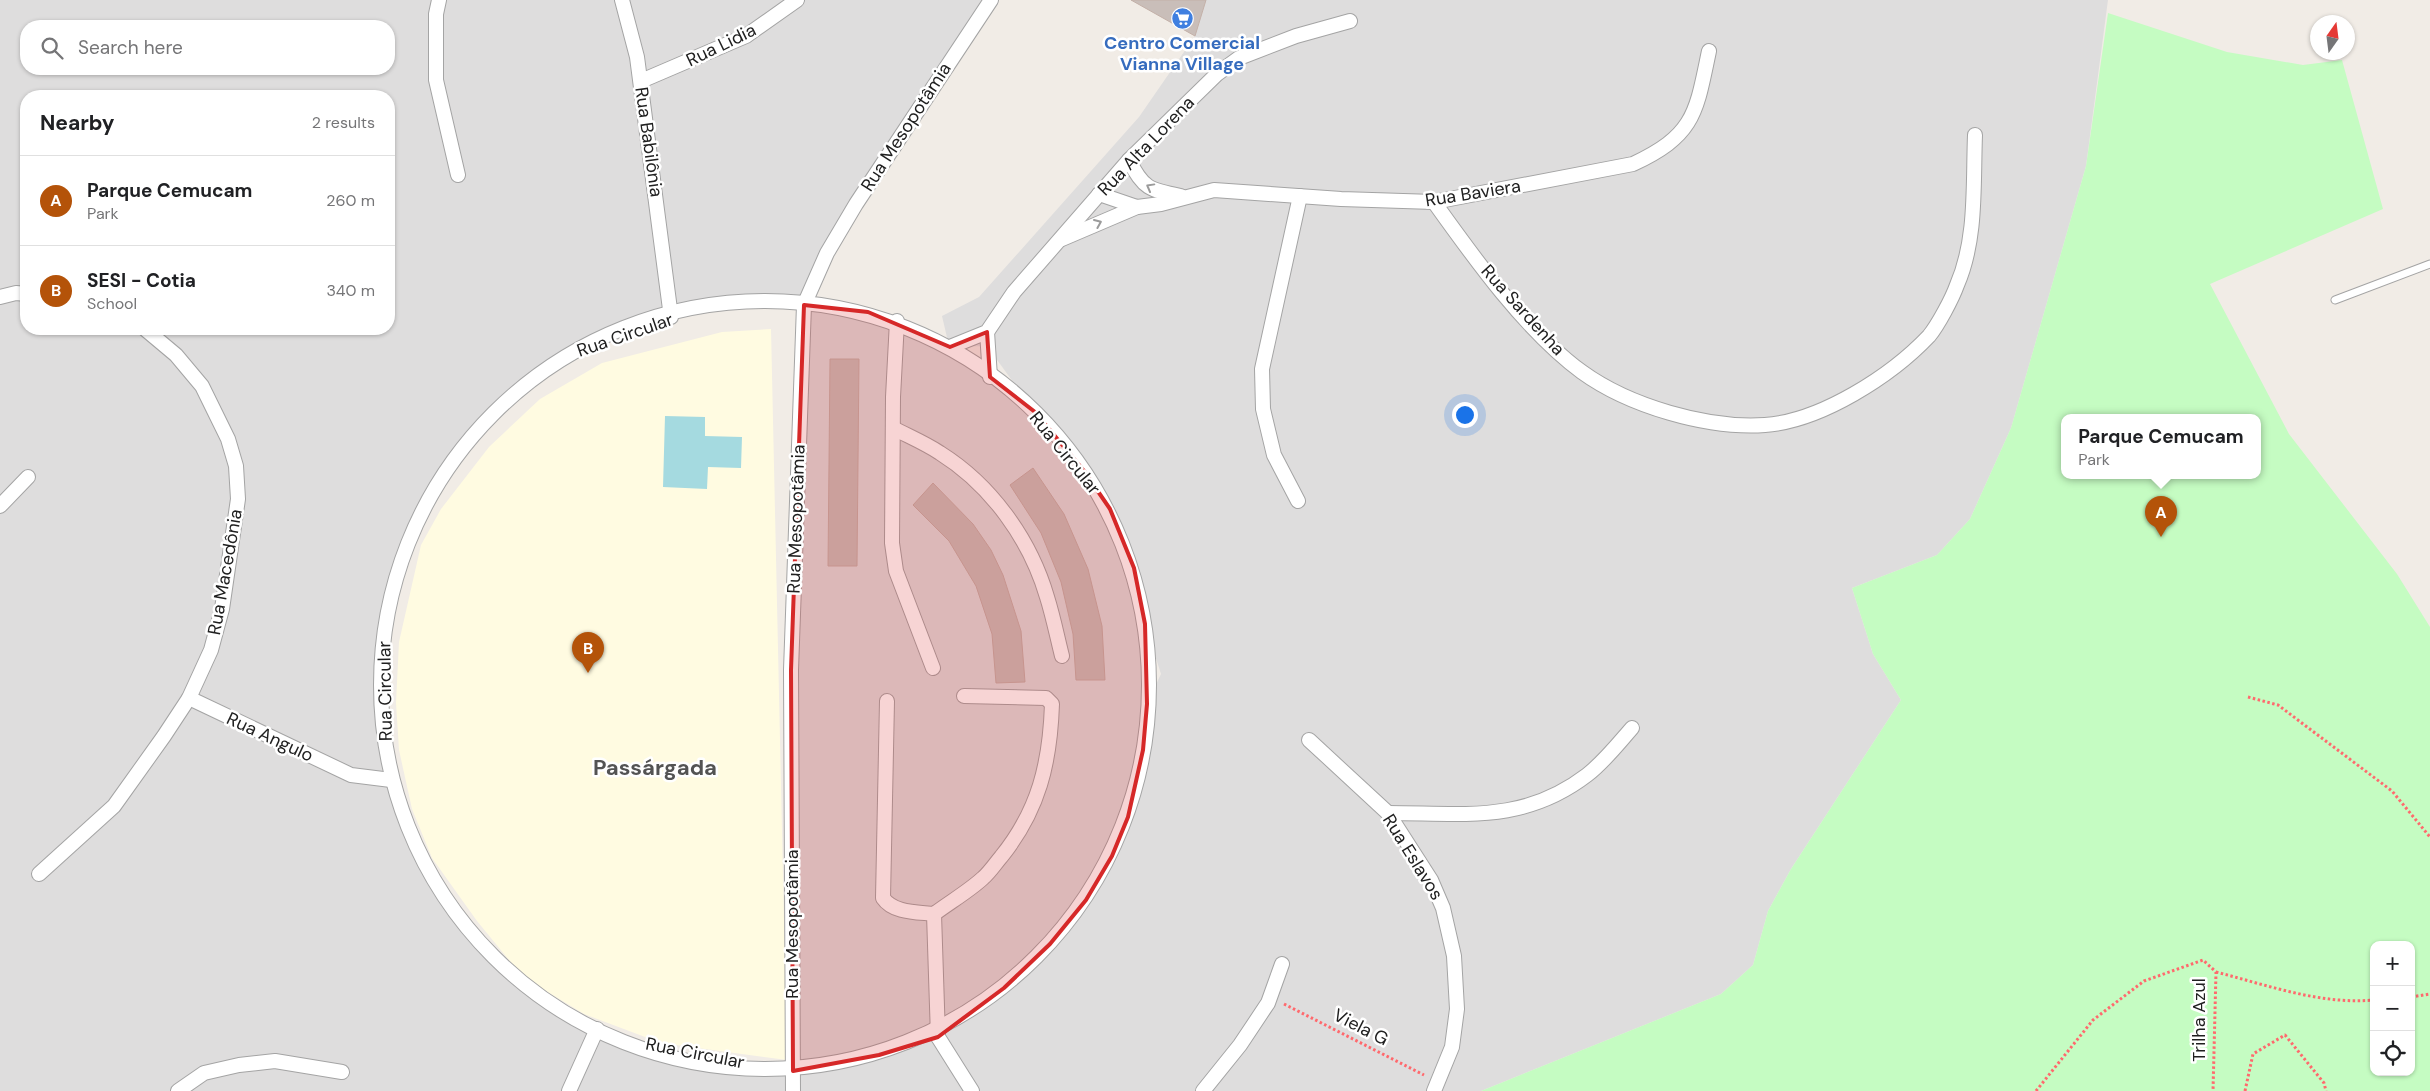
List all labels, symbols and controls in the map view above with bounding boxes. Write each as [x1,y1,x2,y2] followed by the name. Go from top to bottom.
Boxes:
[1170,6,1194,30] supermarket icon: Centro Comercial Vianna Village
[2310,15,2355,60] north arrow
[682,18,760,72] street label: Rua Lidia
[20,20,395,75] search box
[1104,31,1260,76] place label: Centro Comercial Vianna Village
[38,34,66,62] icon: search
[78,35,183,60] text: Search here
[855,58,957,196] street label: Rua Mesopotâmia
[629,85,669,199] street label: Rua Babilônia
[1092,91,1200,201] street label: Rua Alta Lorena
[40,109,114,137] text: Nearby
[312,112,375,133] text: 2 results
[1424,174,1522,212] street label: Rua Baviera
[87,178,252,203] text: Parque Cemucam
[1146,183,1155,193] one-way arrow
[50,190,62,211] text: A
[326,190,375,211] text: 260 m
[87,203,119,224] text: Park
[1093,219,1102,230] one-way arrow
[1476,260,1570,360] street label: Rua Sardenha
[87,268,196,293] text: SESI - Cotia
[51,280,61,301] text: B
[326,280,375,301] text: 340 m
[87,293,137,314] text: School
[574,307,677,363] street label: Rua Circular
[1452,402,1478,428] your location
[1024,407,1106,500] street label: Rua Circular
[2061,414,2261,479] popup
[2078,424,2244,449] text: Parque Cemucam
[781,444,811,594] street label: Rua Mesopotâmia
[2078,449,2110,470] text: Park
[2145,496,2177,537] pin: A
[202,507,248,637] street label: Rua Macedônia
[572,632,604,673] pin: B
[372,640,398,741] street label: Rua Circular
[223,706,317,768] street label: Rua Angulo
[593,753,717,782] district label: Passárgada
[1377,810,1449,904] street label: Rua Eslavos
[780,849,804,999] street label: Rua Mesopotâmia
[2370,941,2415,1076] map controls
[2370,941,2415,986] button: +
[2187,978,2211,1062] street label: Trilha Azul
[2370,986,2415,1031] button: −
[1329,1003,1393,1051] street label: Viela G
[2370,1031,2415,1076] button: locate
[644,1032,747,1074] street label: Rua Circular

